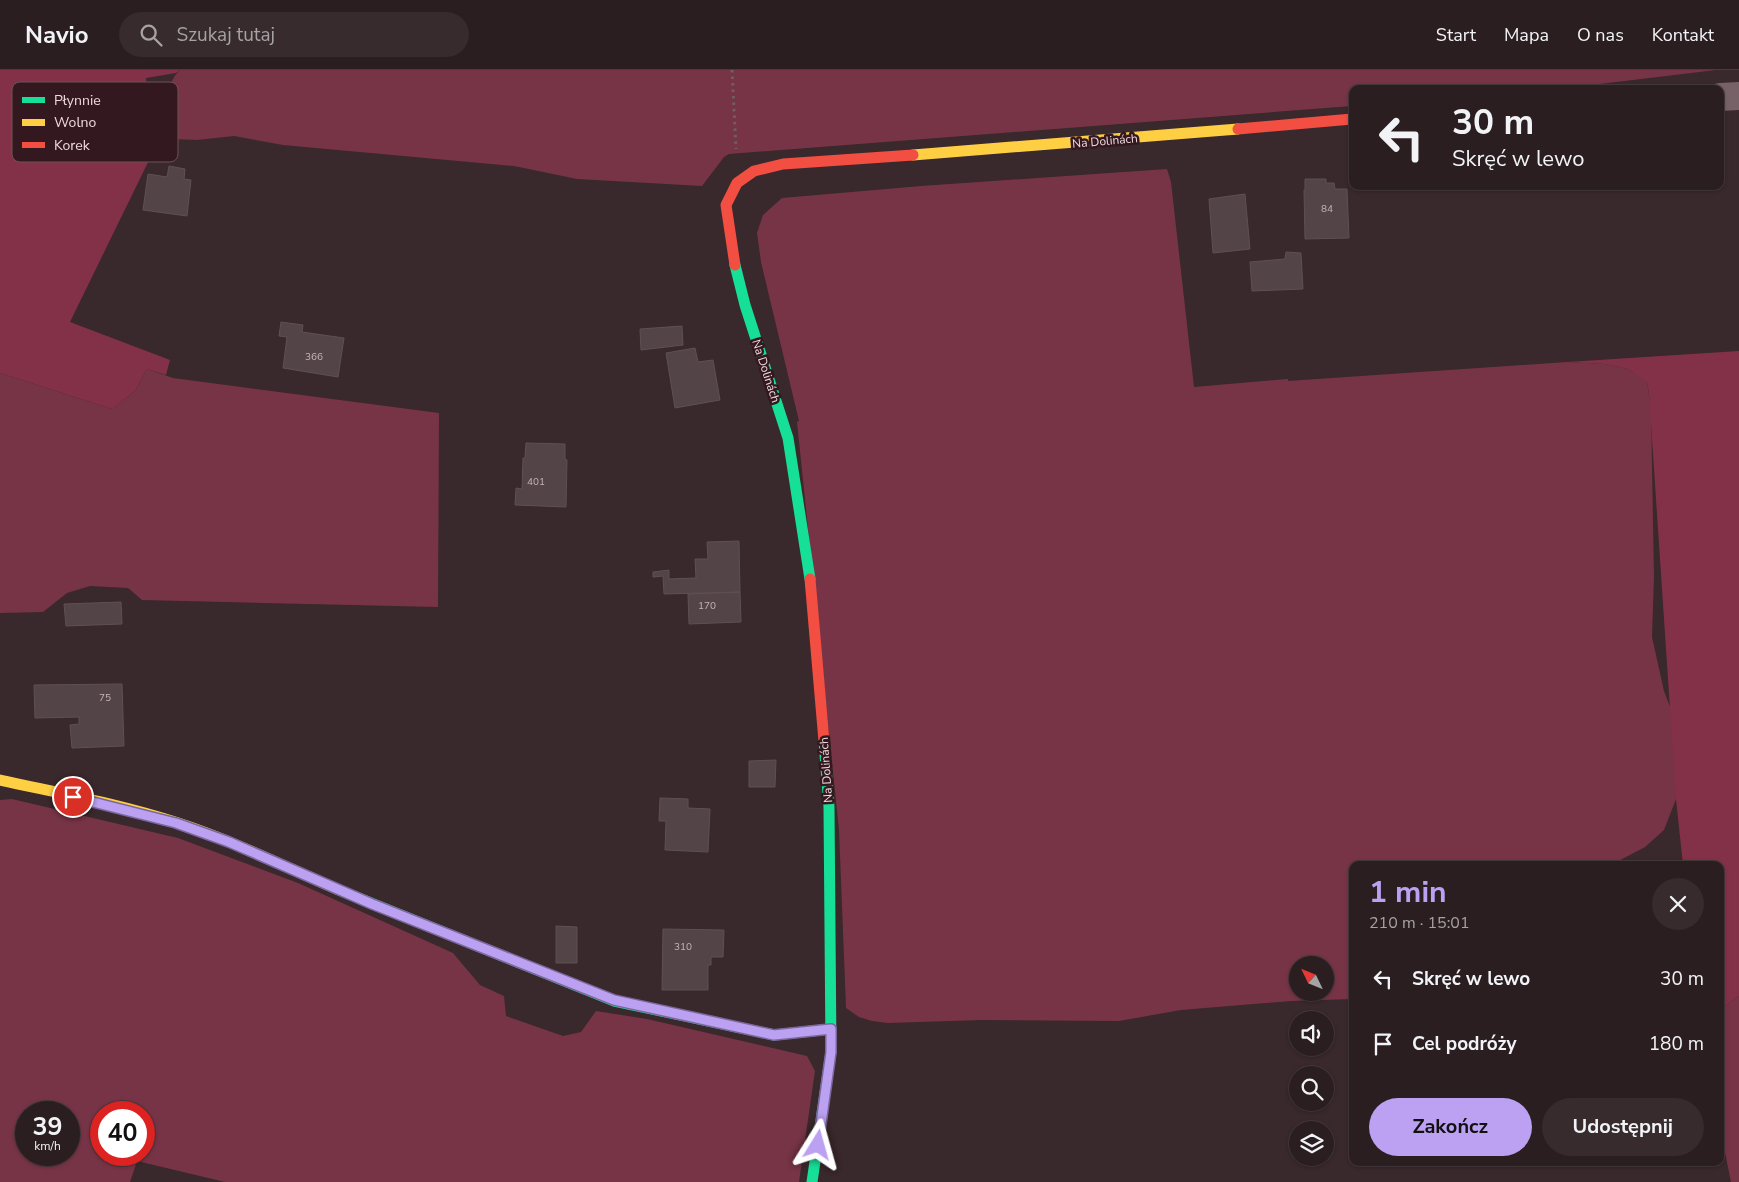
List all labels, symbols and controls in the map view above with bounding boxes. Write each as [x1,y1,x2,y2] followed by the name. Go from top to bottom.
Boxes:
[119,12,469,57] search box
[25,19,89,51] text: Navio
[137,21,165,49] icon: search
[177,22,275,48] text: Szukaj tutaj
[1436,23,1476,47] text: Start
[1504,23,1549,47] text: Mapa
[1577,23,1624,47] text: O nas
[1652,23,1714,47] text: Kontakt
[12,82,178,162] legend
[54,91,101,110] text: Płynnie
[1452,99,1534,146] text: 30 m
[1369,105,1434,170] icon: left
[54,113,96,132] text: Wolno
[1072,130,1138,152] street label: Na Dolinách
[54,136,91,155] text: Korek
[1452,144,1585,174] text: Skręć w lewo
[1321,202,1333,216] house number: 84
[748,337,784,405] street label: Na Dolinách
[305,350,323,364] house number: 366
[527,475,545,489] house number: 401
[698,599,716,613] house number: 170
[99,691,111,705] house number: 75
[816,737,836,803] street label: Na Dolinách
[52,776,94,818] pin
[59,783,87,811] icon: arrive
[1369,872,1447,913] text: 1 min
[1652,878,1704,930] button: close
[1369,912,1470,934] text: 210 m · 15:01
[674,940,692,954] house number: 310
[1289,956,1334,1001] north arrow
[1289,956,1334,1166] map controls
[1369,965,1397,993] icon: left
[1412,966,1530,992] text: Skręć w lewo
[1660,966,1704,992] text: 30 m
[1289,1011,1334,1056] button: sound
[1369,1030,1397,1058] icon: arrive
[1412,1031,1516,1057] text: Cel podróży
[1649,1031,1704,1057] text: 180 m
[1289,1066,1334,1111] button: search
[1369,1098,1532,1156] button: Zakończ
[1542,1098,1704,1156] button: Udostępnij
[90,1101,155,1166] speed limit sign: 40
[32,1110,63,1144] text: 39
[791,1118,843,1170] position arrow
[1289,1121,1334,1166] button: layers
[34,1138,61,1154] text: km/h

